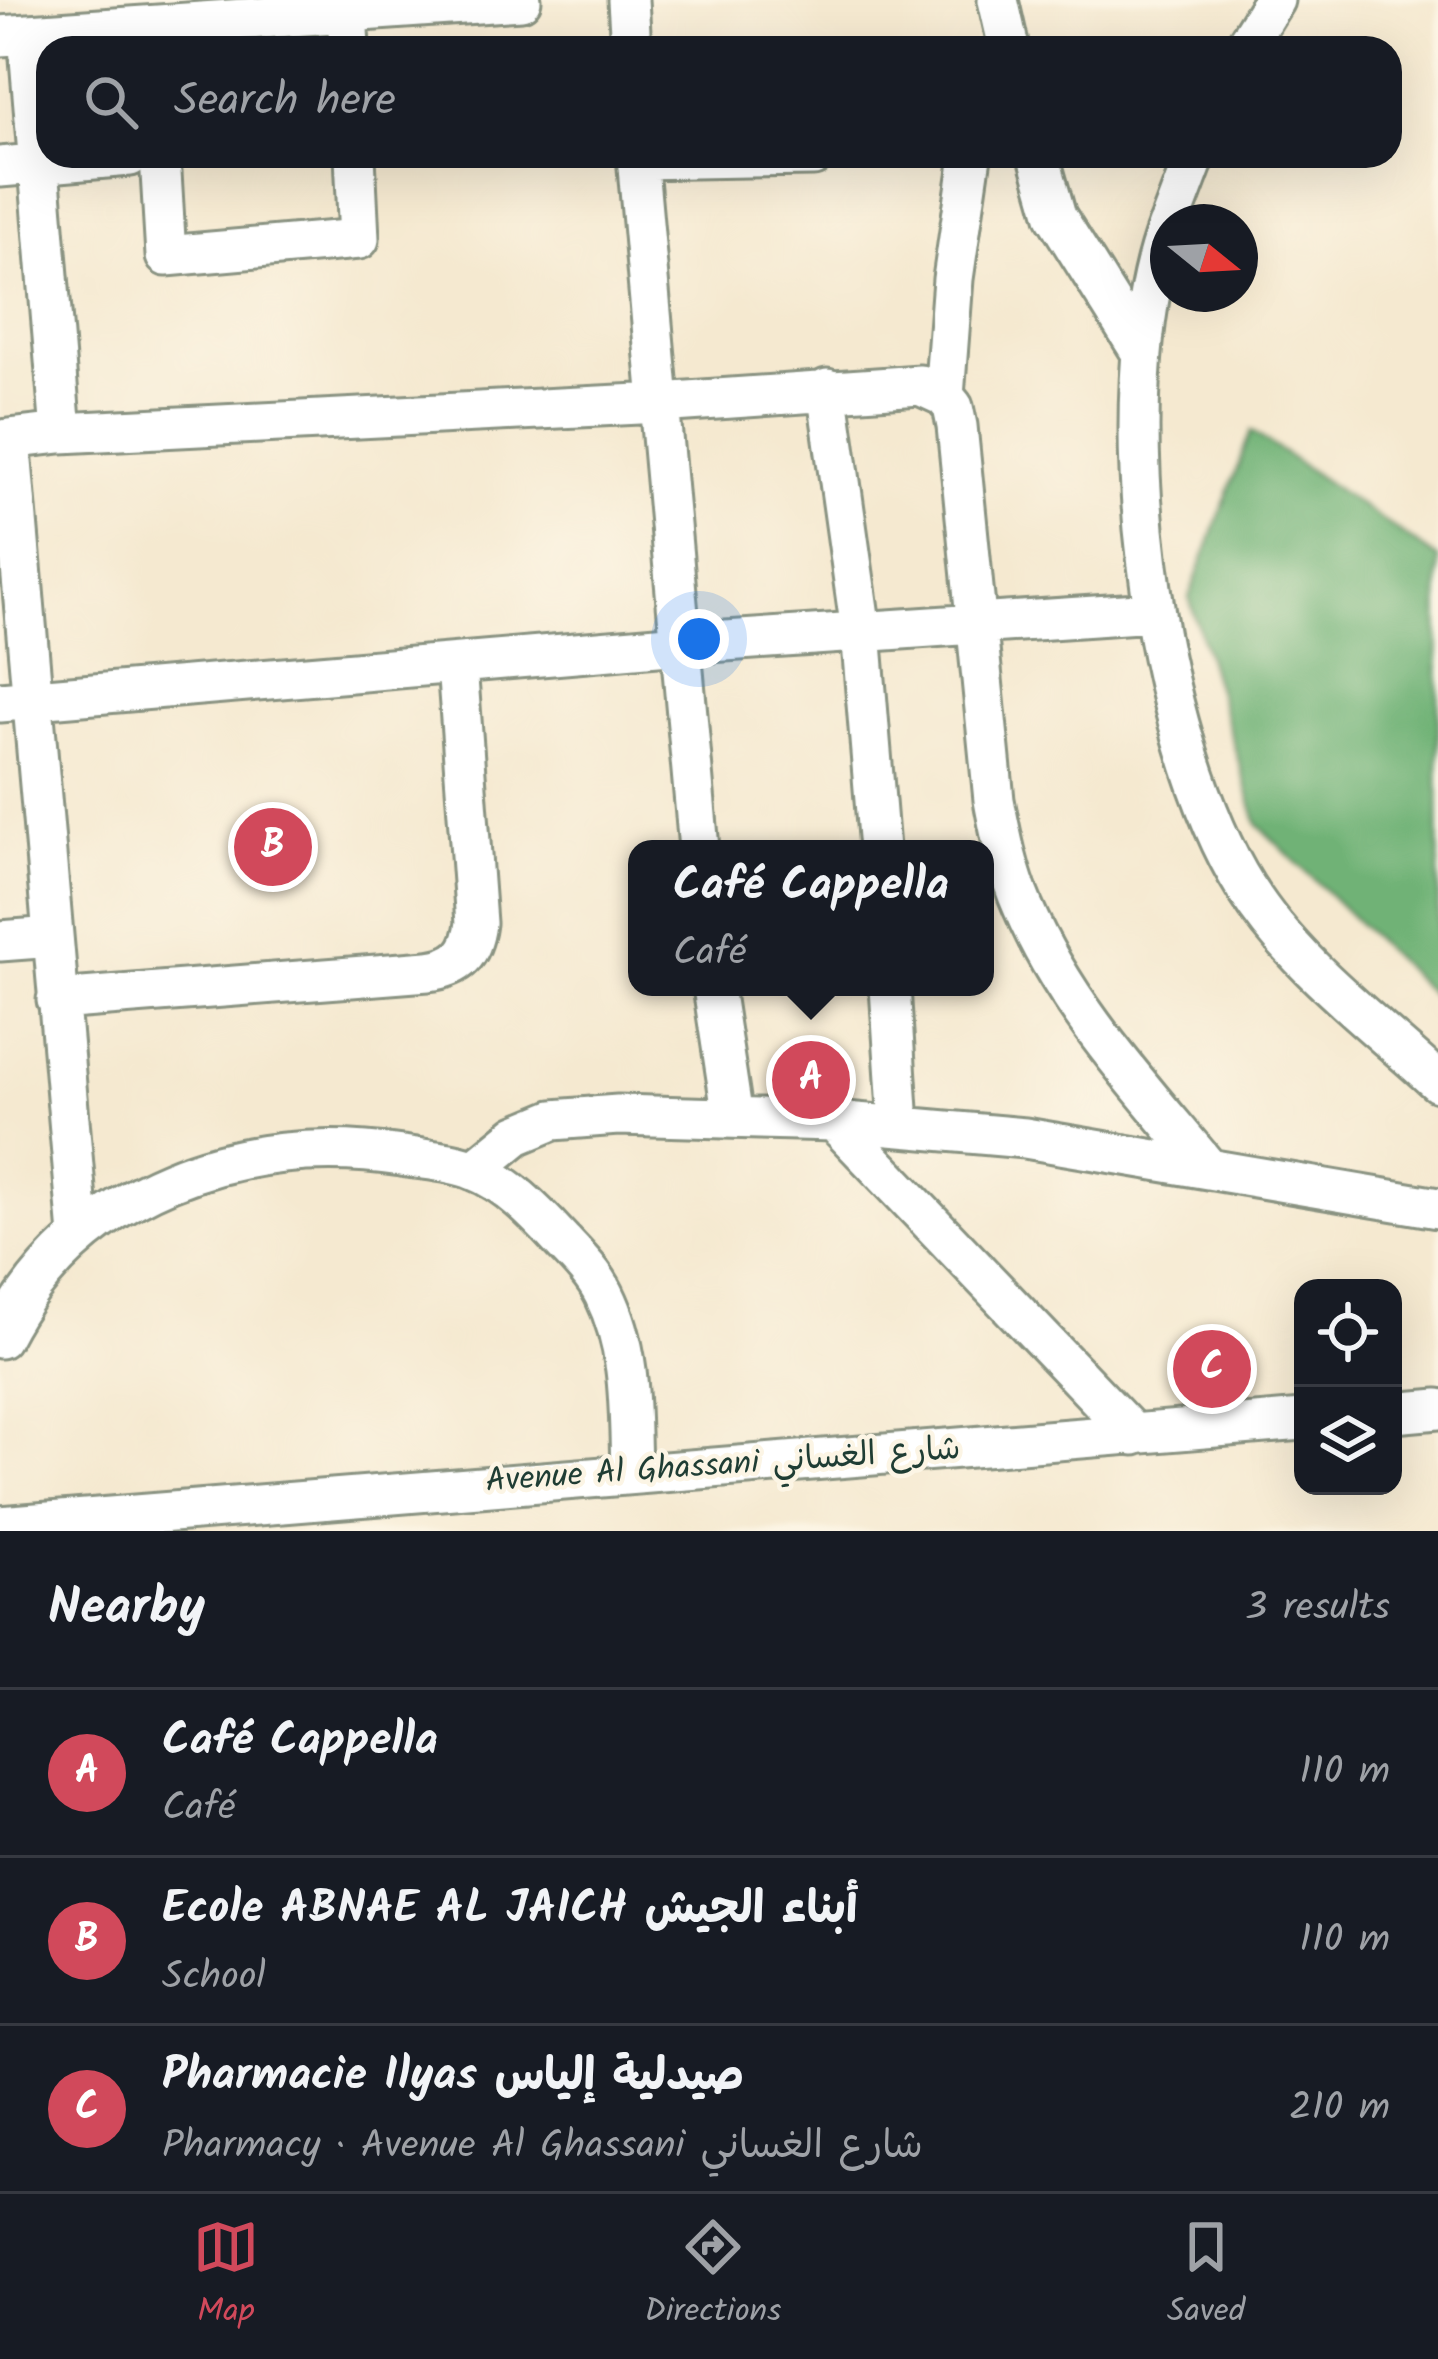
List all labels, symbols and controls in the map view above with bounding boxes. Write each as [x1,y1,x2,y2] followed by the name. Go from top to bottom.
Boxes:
[36,36,1402,168] search box
[174,66,396,138] text: Search here
[78,69,144,135] icon: search
[1150,204,1258,312] north arrow
[669,609,729,669] your location
[234,802,312,892] pin: B
[628,840,994,996] popup
[673,851,949,923] text: Café Cappella
[673,923,746,985] text: Café
[772,1035,850,1125] pin: A
[1294,1279,1402,1495] map controls
[1294,1279,1402,1387] button: locate
[1173,1324,1251,1414] pin: C
[1294,1387,1402,1495] button: layers
[484,1423,962,1509] street label: Avenue Al Ghassani شارع الغساني
[48,1569,205,1650] text: Nearby
[1245,1578,1390,1640] text: 3 results
[162,1706,438,1778] text: Café Cappella
[75,1742,99,1804] text: A
[1299,1742,1390,1804] text: 110 m
[162,1778,235,1840] text: Café
[162,1874,858,1946] text: Ecole ABNAE AL JAICH أبناء الجيش
[75,1910,99,1972] text: B
[1299,1910,1390,1972] text: 110 m
[162,1947,266,2009] text: School
[162,2041,744,2113] text: Pharmacie Ilyas صيدلية إلياس
[75,2078,99,2140] text: C
[1289,2078,1390,2140] text: 210 m
[162,2116,923,2178] text: Pharmacy · Avenue Al Ghassani شارع الغساني
[193,2214,259,2339] tab: Map
[644,2214,781,2339] tab: Directions
[1167,2214,1245,2339] tab: Saved

